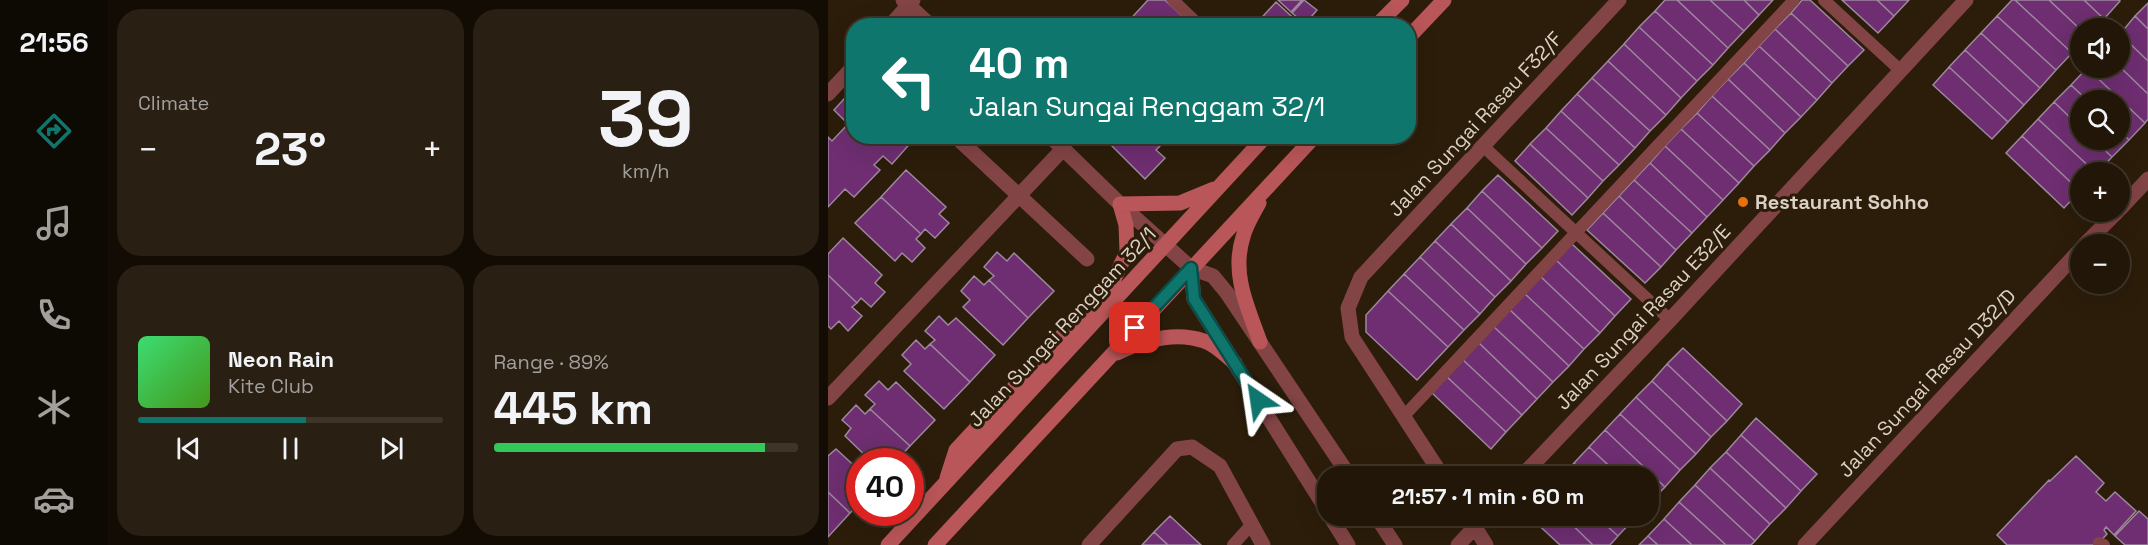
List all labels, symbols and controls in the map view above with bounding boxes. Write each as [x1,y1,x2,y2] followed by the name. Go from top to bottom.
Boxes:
[2070,18,2130,294] map controls
[2070,18,2130,78] button: sound
[19,25,89,60] text: 21:56
[1382,26,1568,222] street label: Jalan Sungai Rasau F32/F
[969,37,1069,90] text: 40 m
[870,42,948,120] icon: left
[598,69,694,169] text: 39
[969,89,1325,124] text: Jalan Sungai Renggam 32/1
[138,90,209,116] text: Climate
[2070,90,2130,150] button: search
[33,110,75,152] icon: directions
[254,121,326,178] text: 23°
[138,129,158,171] text: −
[422,129,442,171] text: +
[622,158,670,184] text: km/h
[2070,162,2130,222] button: +
[1755,189,1929,215] place label: Restaurant Sohho
[1736,195,1750,209] marker: Restaurant Sohho
[33,202,75,244] icon: music
[1550,219,1736,415] street label: Jalan Sungai Rasau E32/E
[962,222,1162,432] street label: Jalan Sungai Renggam 32/1
[2070,234,2130,294] button: −
[1833,283,2021,483] street label: Jalan Sungai Rasau D32/D
[33,294,75,336] icon: phone
[1109,302,1160,353] pin
[1118,311,1151,344] icon: arrive
[228,345,334,373] text: Neon Rain
[494,349,609,375] text: Range · 89%
[1226,368,1290,432] position arrow
[228,373,314,399] text: Kite Club
[494,380,653,437] text: 445 km
[33,386,75,428] icon: climate
[172,432,205,465] icon: previous
[274,432,307,465] icon: pause
[375,432,408,465] icon: next
[846,448,924,526] speed limit sign: 40
[33,478,75,520] icon: car
[1392,482,1584,510] text: 21:57 · 1 min · 60 m

